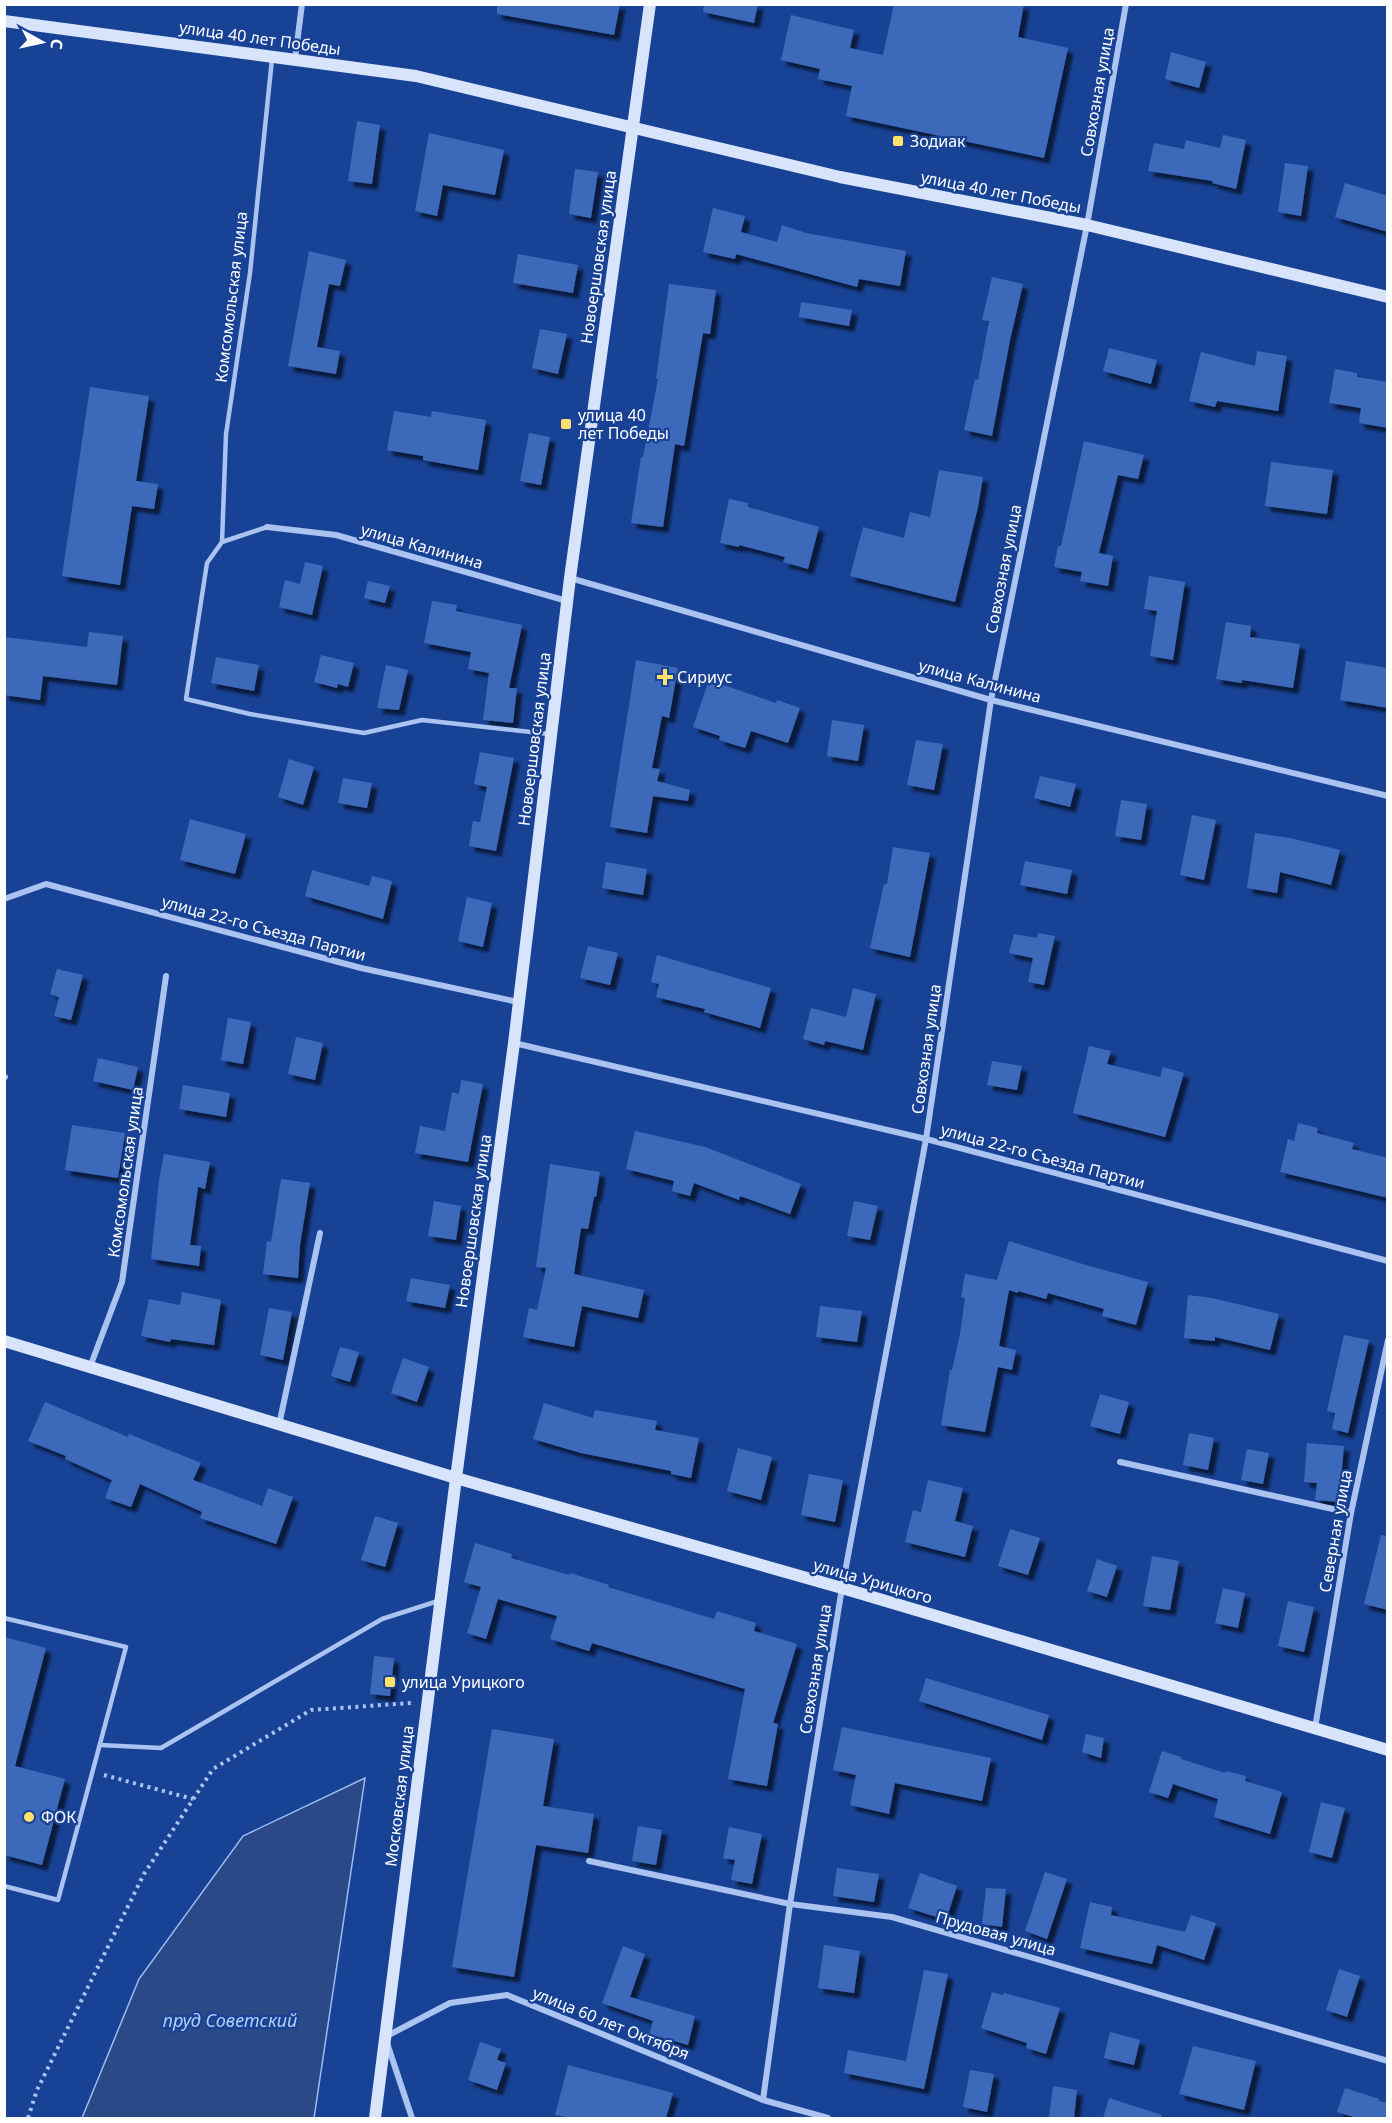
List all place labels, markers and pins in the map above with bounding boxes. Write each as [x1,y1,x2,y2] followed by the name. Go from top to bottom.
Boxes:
[910,130,966,152] place label: Зодиак
[891,134,905,148] marker: Зодиак
[578,404,669,444] place label: улица 40 лет Победы
[559,417,573,431] marker: улица 40 лет Победы
[677,666,733,688] place label: Сириус
[658,670,672,684] marker: Сириус
[402,1671,525,1693] place label: улица Урицкого
[383,1675,397,1689] marker: улица Урицкого
[41,1806,76,1828] place label: ФОК
[22,1810,36,1824] marker: ФОК

